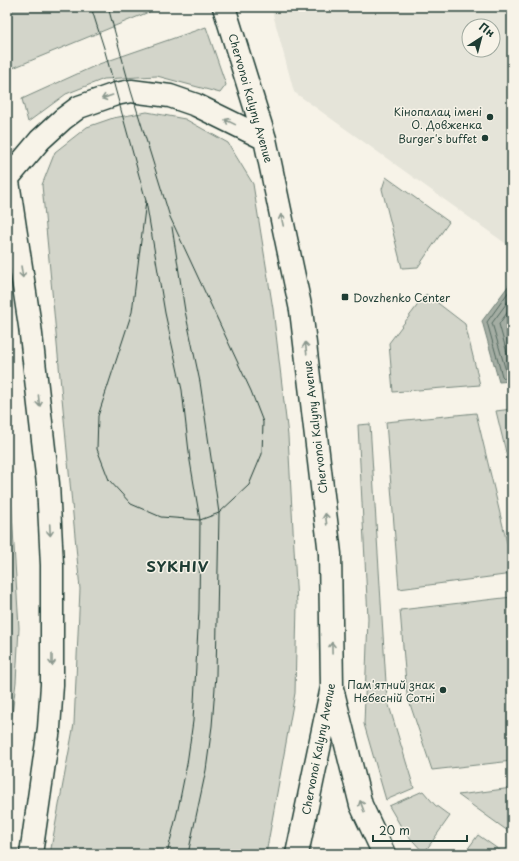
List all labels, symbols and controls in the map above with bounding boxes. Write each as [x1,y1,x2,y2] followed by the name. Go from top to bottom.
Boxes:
[461,18,501,58] north arrow
[476,18,499,41] text: Пн
[224,31,278,165] street label: Chervonoi Kalyny Avenue
[101,94,114,101] one-way arrow
[394,103,482,133] place label: Кінопалац імені О. Довженка
[485,112,495,122] marker: Кінопалац імені О. Довженка
[225,118,237,125] one-way arrow
[398,130,477,147] place label: Burger's buffet
[480,133,490,143] marker: Burger's buffet
[278,214,286,227] one-way arrow
[18,265,26,278] one-way arrow
[353,289,451,306] place label: Dovzhenko Center
[340,292,350,302] marker: Dovzhenko Center
[302,342,310,355] one-way arrow
[298,360,332,494] street label: Chervonoi Kalyny Avenue
[35,394,43,407] one-way arrow
[322,513,330,526] one-way arrow
[47,523,54,536] one-way arrow
[147,554,209,577] district label: SYKHIV
[328,642,335,655] one-way arrow
[48,653,56,666] one-way arrow
[347,676,435,706] place label: Пам'ятний знак Небесній Сотні
[297,682,339,816] street label: Chervonoi Kalyny Avenue
[438,685,448,695] marker: Пам'ятний знак Небесній Сотні
[358,799,365,812] one-way arrow
[373,817,467,843] scale bar
[379,821,410,839] text: 20 m

